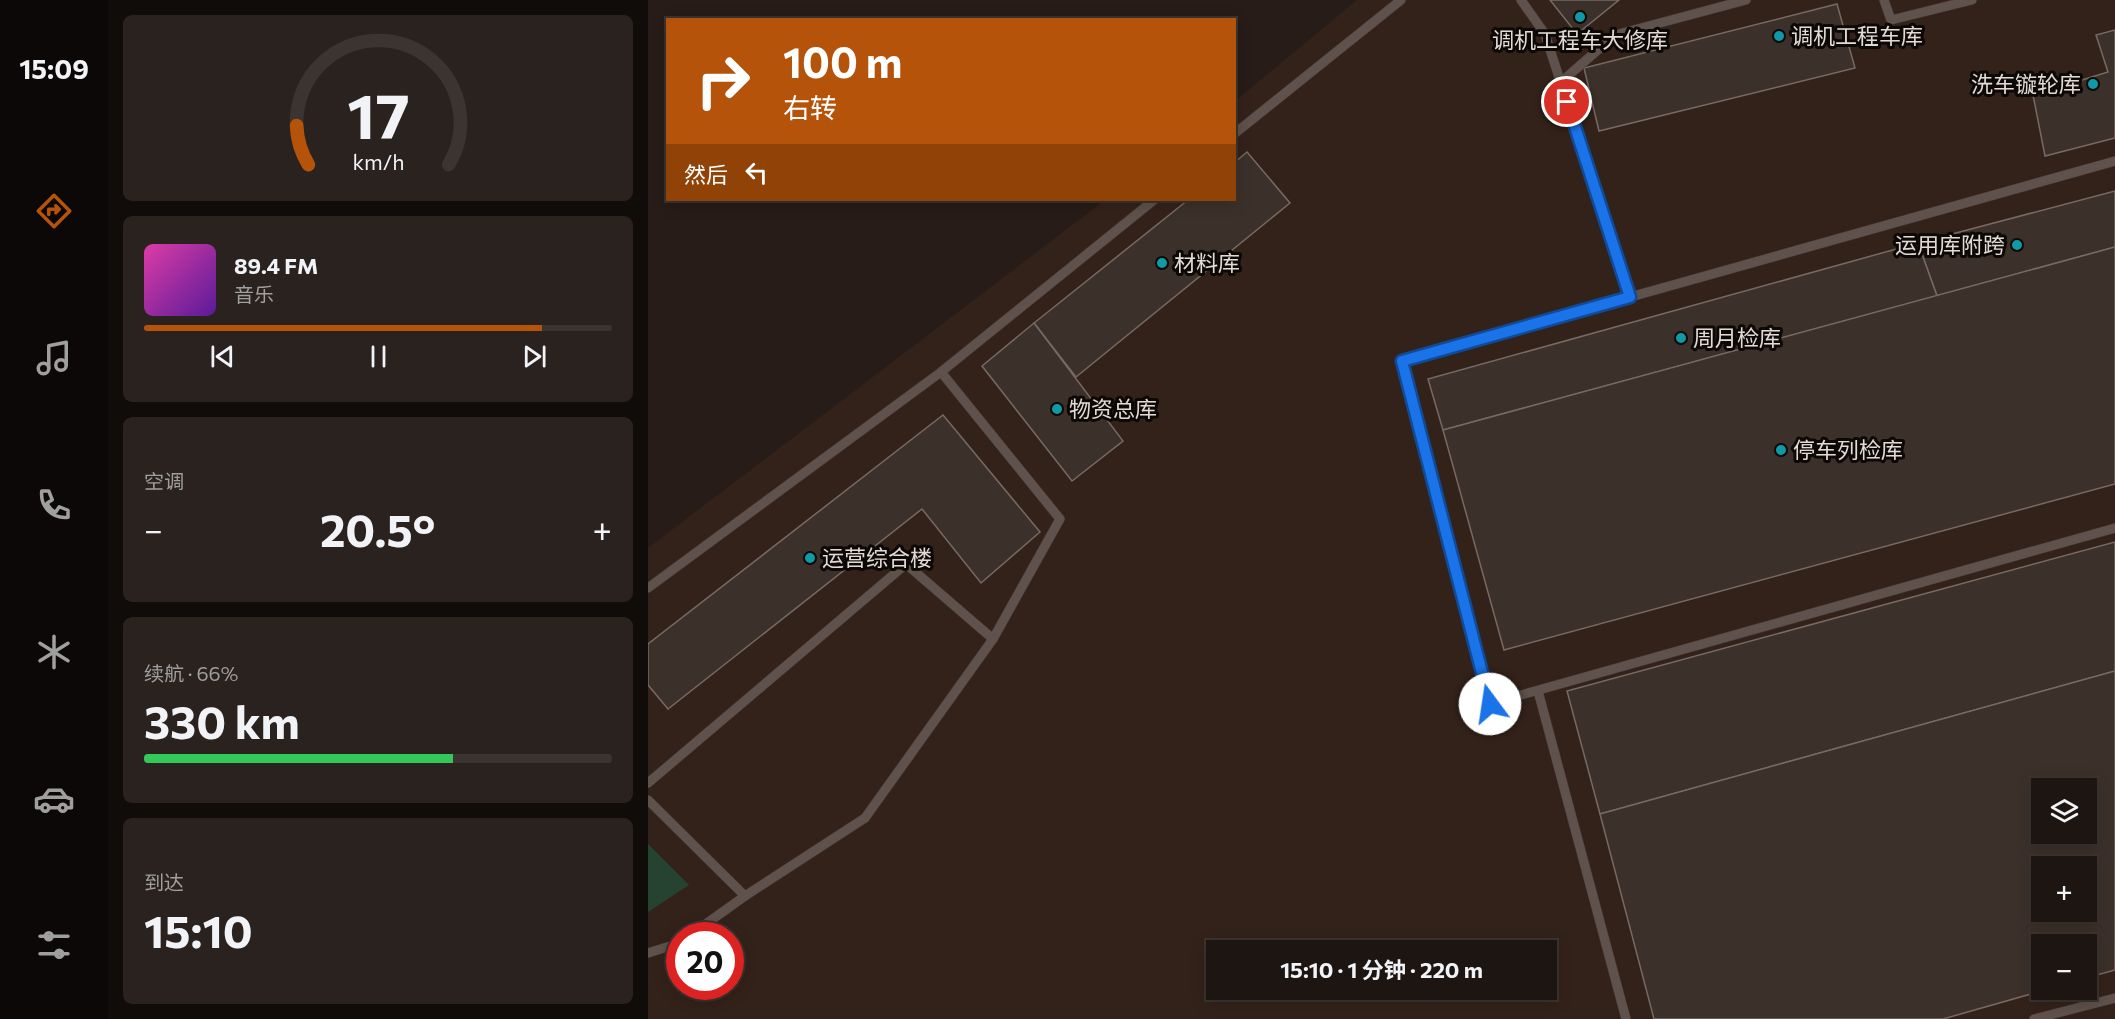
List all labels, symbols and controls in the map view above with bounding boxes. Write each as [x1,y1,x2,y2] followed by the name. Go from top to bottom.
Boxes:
[1573,10,1587,24] marker: 调机工程车大修库
[1791,22,1923,49] place label: 调机工程车库
[1492,26,1668,53] place label: 调机工程车大修库
[1772,29,1786,43] marker: 调机工程车库
[783,35,903,87] text: 100 m
[684,42,762,120] icon: right
[19,52,89,85] text: 15:09
[1971,70,2081,97] place label: 洗车镟轮库
[347,76,409,152] text: 17
[1541,76,1592,127] pin
[2086,77,2100,91] marker: 洗车镟轮库
[1550,85,1583,118] icon: arrive
[783,91,837,124] text: 右转
[352,148,404,174] text: km/h
[740,156,773,189] icon: left
[684,161,728,188] text: 然后
[33,190,75,232] icon: directions
[1895,231,2005,258] place label: 运用库附跨
[2010,238,2024,252] marker: 运用库附跨
[1174,249,1240,276] place label: 材料库
[234,252,318,279] text: 89.4 FM
[1155,256,1169,270] marker: 材料库
[234,282,274,306] text: 音乐
[1693,324,1781,351] place label: 周月检库
[1674,331,1688,345] marker: 周月检库
[33,337,75,379] icon: music
[206,340,239,373] icon: previous
[362,340,395,373] icon: pause
[518,340,551,373] icon: next
[1069,395,1157,422] place label: 物资总库
[1050,402,1064,416] marker: 物资总库
[1793,436,1903,463] place label: 停车列检库
[1774,443,1788,457] marker: 停车列检库
[144,469,184,493] text: 空调
[33,484,75,526] icon: phone
[320,501,435,556] text: 20.5°
[144,508,163,549] text: −
[593,508,612,549] text: +
[822,544,932,571] place label: 运营综合楼
[803,551,817,565] marker: 运营综合楼
[33,631,75,673] icon: climate
[144,661,238,685] text: 续航 · 66%
[1458,672,1522,736] position arrow
[144,693,300,748] text: 330 km
[33,778,75,820] icon: car
[2031,778,2097,1000] map controls
[2031,778,2097,844] button: layers
[2031,856,2097,922] button: +
[144,870,184,894] text: 到达
[144,902,253,957] text: 15:10
[666,922,744,1000] speed limit sign: 20
[33,924,75,966] icon: filters
[2031,934,2097,1000] button: −
[1280,956,1483,983] text: 15:10 · 1 分钟 · 220 m

